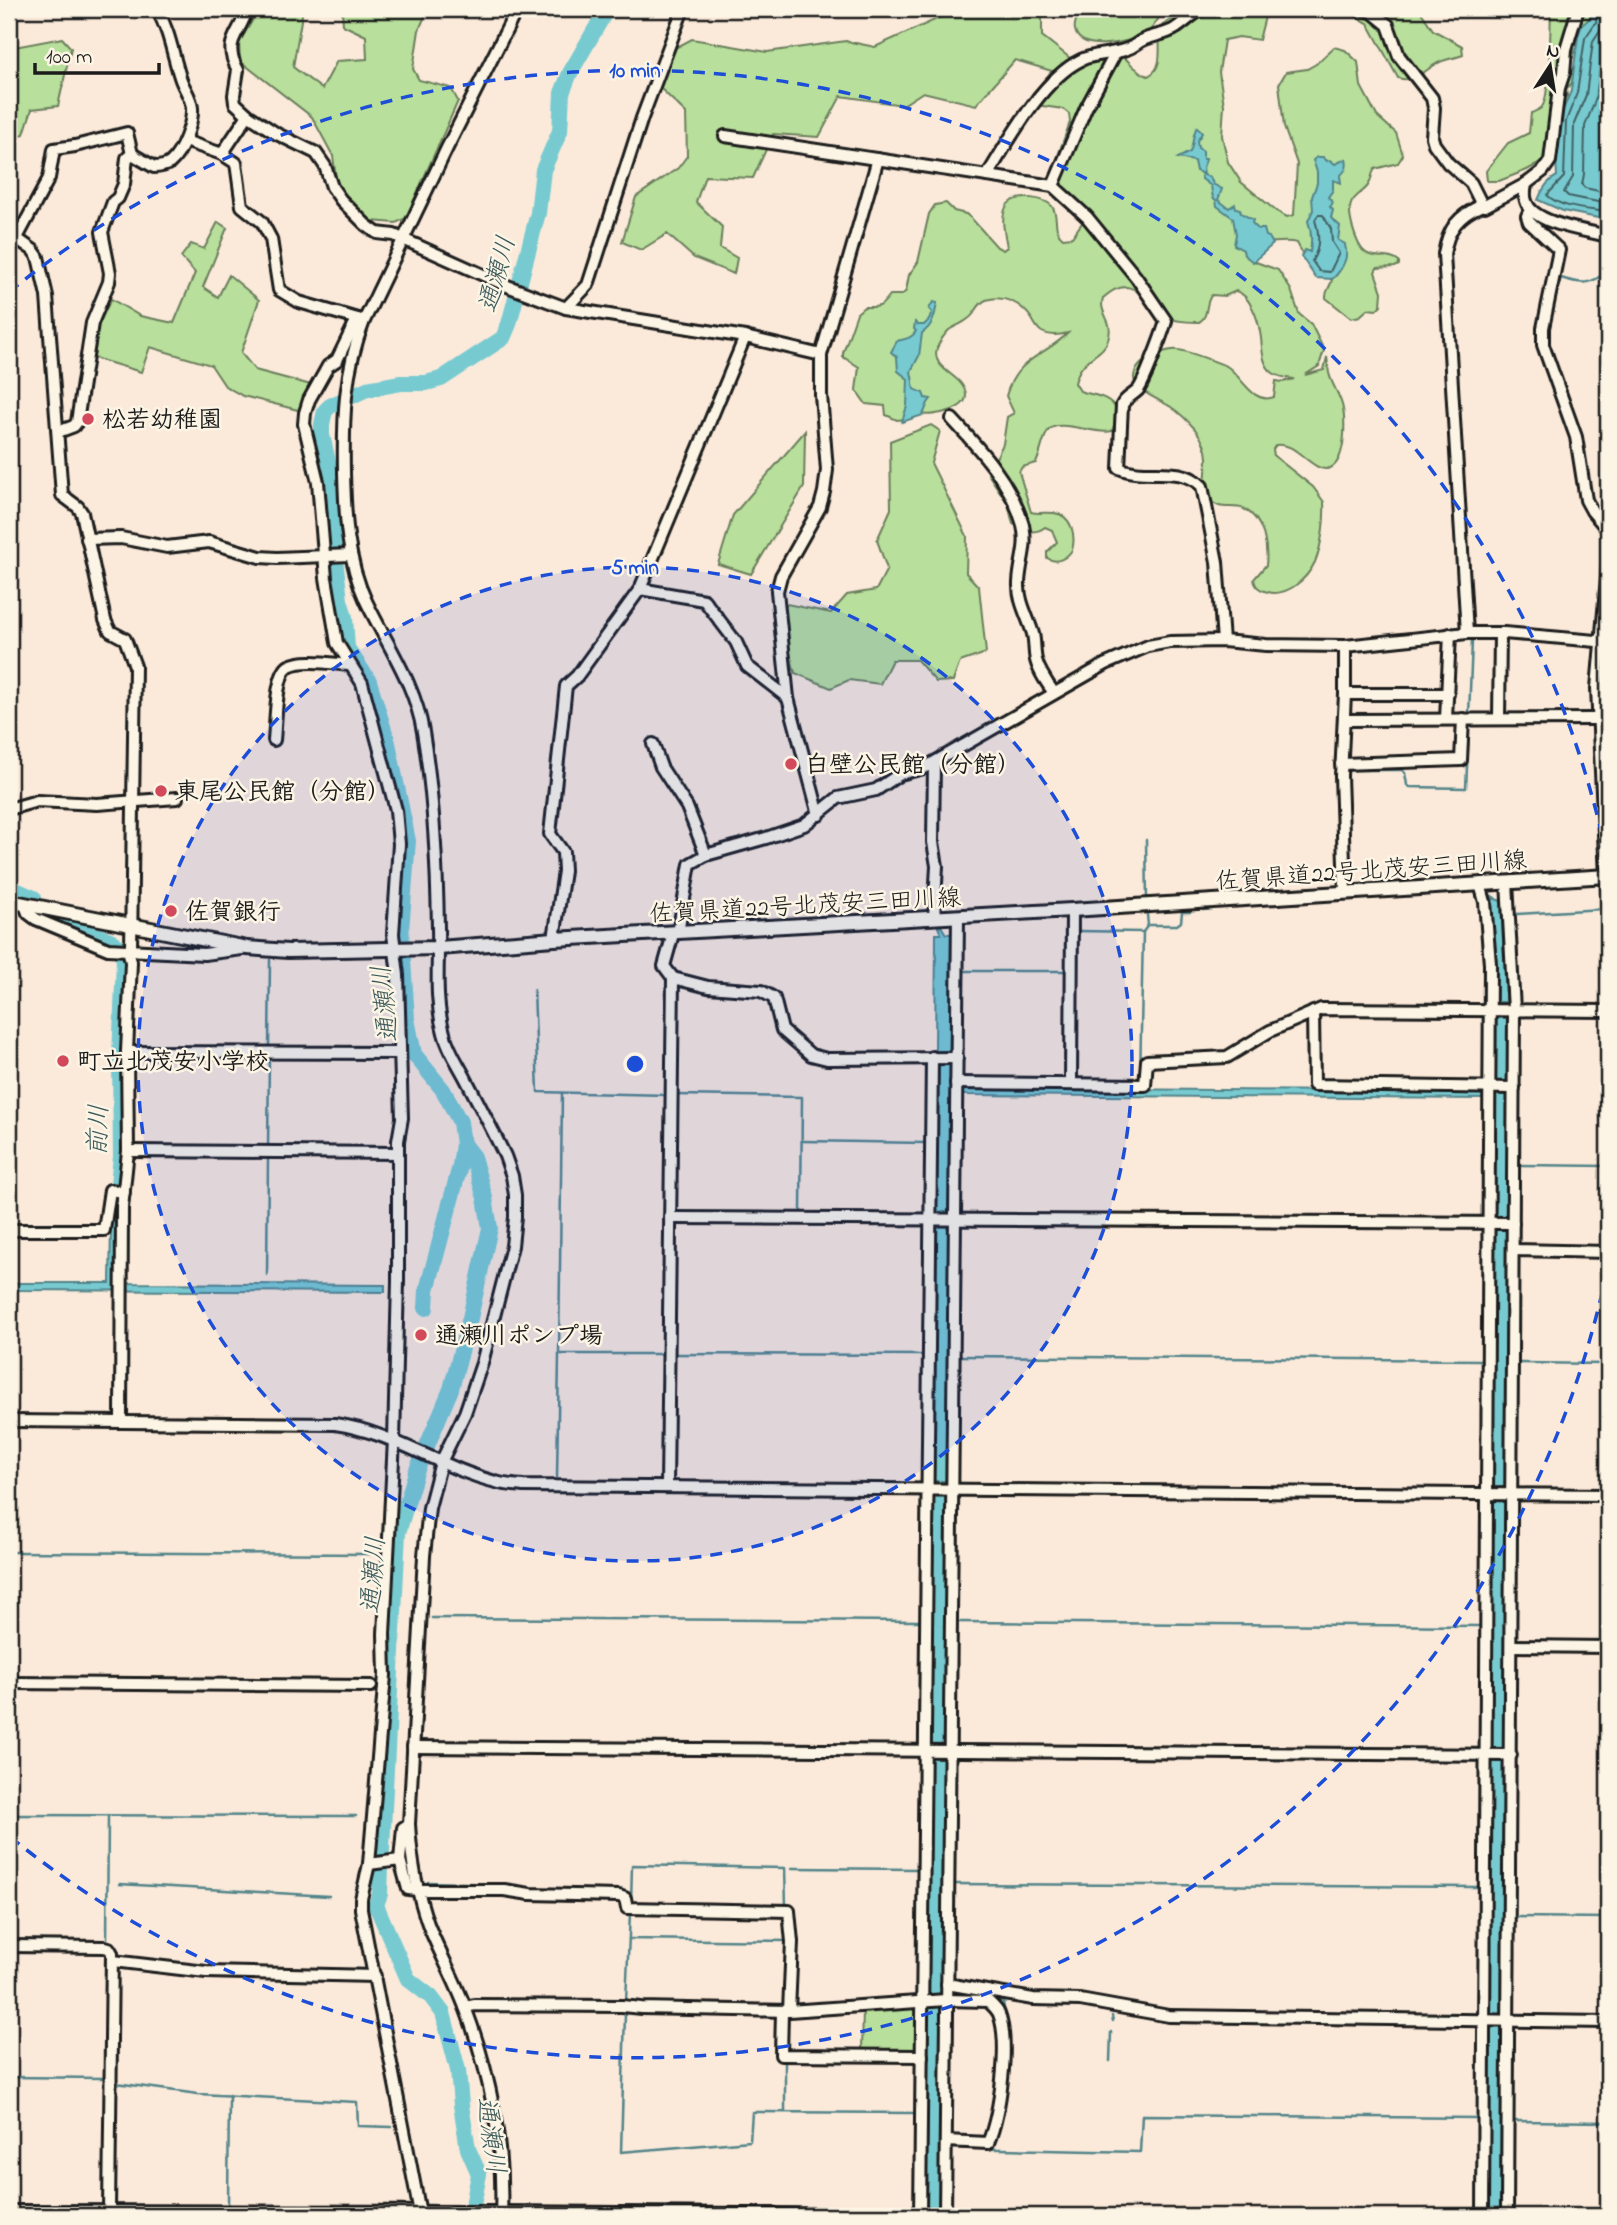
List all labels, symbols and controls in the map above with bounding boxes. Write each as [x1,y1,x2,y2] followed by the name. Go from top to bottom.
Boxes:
[35,32,159,76] scale bar
[1516,32,1586,102] north arrow
[1544,37,1562,66] text: N
[46,43,92,73] text: 100 m
[609,57,661,87] text: 10 min
[470,232,527,317] water label: 通瀬川
[102,404,222,439] place label: 松若幼稚園
[80,411,96,427] marker: 松若幼稚園
[611,554,659,584] text: 5 min
[805,749,1021,784] place label: 白壁公民館（分館）
[783,756,799,772] marker: 白壁公民館（分館）
[175,776,391,811] place label: 東尾公民館（分館）
[153,783,169,799] marker: 東尾公民館（分館）
[1214,844,1528,901] street label: 佐賀県道22号北茂安三田川線
[648,882,962,933] street label: 佐賀県道22号北茂安三田川線
[185,896,281,931] place label: 佐賀銀行
[163,903,179,919] marker: 佐賀銀行
[364,963,410,1044] water label: 通瀬川
[77,1046,269,1081] place label: 町立北茂安小学校
[623,1052,647,1076] centre of rings
[55,1053,71,1069] marker: 町立北茂安小学校
[80,1103,120,1157] water label: 前川
[435,1320,603,1355] place label: 通瀬川ポンプ場
[413,1327,429,1343] marker: 通瀬川ポンプ場
[353,1535,397,1615] water label: 通瀬川
[465,2094,513,2177] water label: 通瀬川

